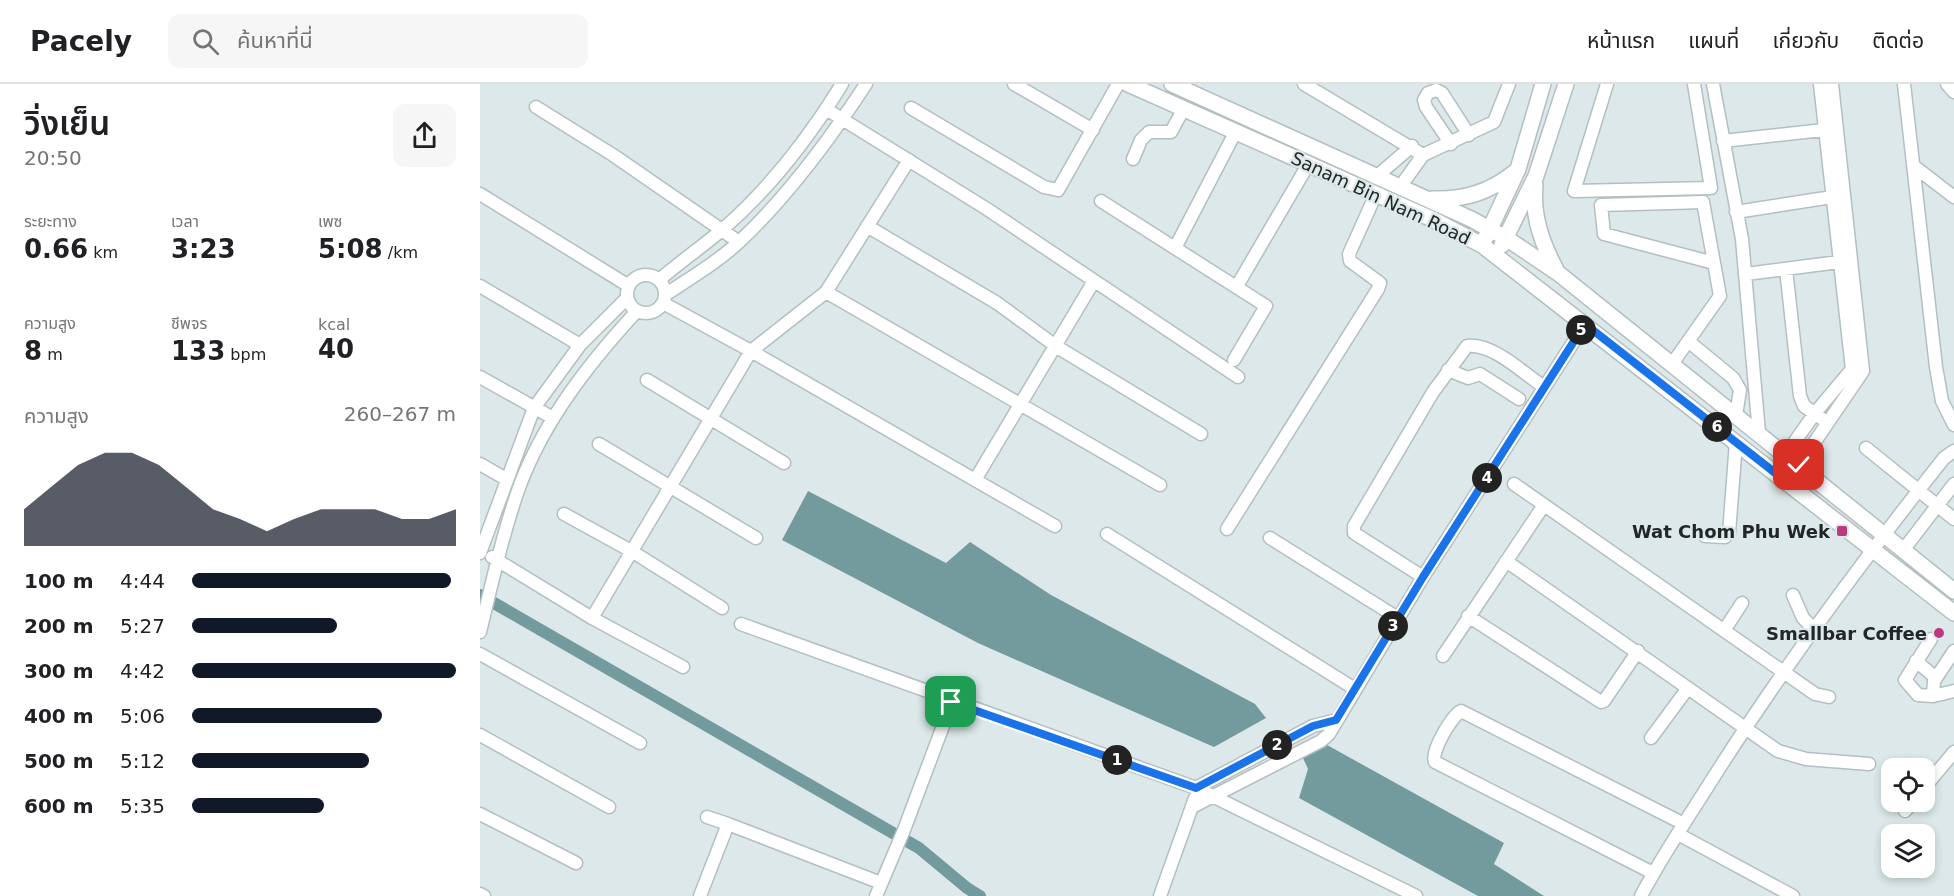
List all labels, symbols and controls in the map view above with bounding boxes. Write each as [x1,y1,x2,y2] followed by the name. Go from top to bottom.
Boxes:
[168,14,588,68] search box
[30,25,132,58] text: Pacely
[189,25,222,58] icon: search
[237,28,313,53] text: ค้นหาที่นี่
[1587,29,1655,53] text: หน้าแรก
[1688,29,1739,53] text: แผนที่
[1772,29,1839,53] text: เกี่ยวกับ
[1872,29,1924,53] text: ติดต่อ
[24,104,110,143] text: วิ่งเย็น
[393,104,456,167] button: share
[24,146,82,170] text: 20:50
[1288,147,1474,249] street label: Sanam Bin Nam Road
[24,212,77,231] text: ระยะทาง
[171,212,199,231] text: เวลา
[318,212,342,231] text: เพซ
[24,234,88,264] text: 0.66
[171,234,236,264] text: 3:23
[318,234,383,264] text: 5:08
[88,243,118,262] text: km
[383,243,418,262] text: /km
[24,314,76,333] text: ความสูง
[171,314,207,333] text: ชีพจร
[318,315,350,334] text: kcal
[1566,315,1596,345] pin: 5
[1575,320,1587,339] text: 5
[318,334,354,364] text: 40
[24,336,42,366] text: 8
[171,336,225,366] text: 133
[42,345,63,364] text: m
[225,345,266,364] text: bpm
[344,402,456,426] text: 260–267 m
[24,404,89,428] text: ความสูง
[1702,412,1732,442] pin: 6
[1711,417,1723,436] text: 6
[1773,439,1824,490] pin
[1782,448,1815,481] icon: check
[1472,463,1502,493] pin: 4
[1481,468,1493,487] text: 4
[1632,521,1831,542] place label: Wat Chom Phu Wek
[1835,524,1849,538] marker: Wat Chom Phu Wek
[24,569,94,593] text: 100 m
[120,569,165,593] text: 4:44
[1378,611,1408,641] pin: 3
[24,614,94,638] text: 200 m
[120,614,165,638] text: 5:27
[1387,616,1399,635] text: 3
[1766,623,1927,644] place label: Smallbar Coffee
[1932,626,1946,640] marker: Smallbar Coffee
[24,659,94,683] text: 300 m
[120,659,165,683] text: 4:42
[925,676,976,727] pin
[934,685,967,718] icon: arrive
[24,704,94,728] text: 400 m
[120,704,165,728] text: 5:06
[1262,730,1292,760] pin: 2
[1271,735,1283,754] text: 2
[1102,745,1132,775] pin: 1
[24,749,94,773] text: 500 m
[120,749,165,773] text: 5:12
[1111,750,1123,769] text: 1
[1881,758,1935,878] map controls
[1881,758,1935,812] button: locate
[24,794,94,818] text: 600 m
[120,794,165,818] text: 5:35
[1881,824,1935,878] button: layers

